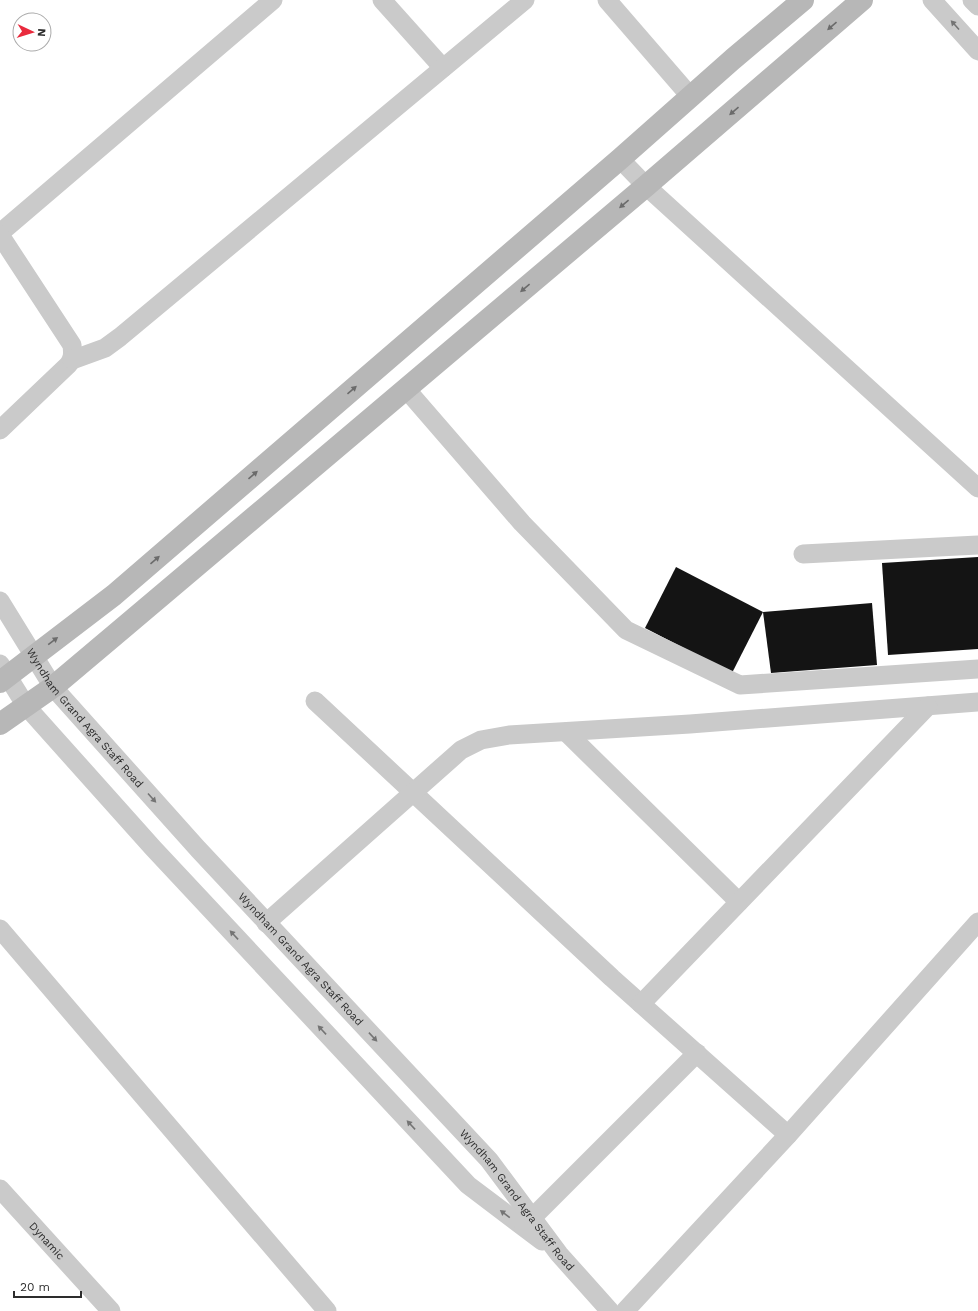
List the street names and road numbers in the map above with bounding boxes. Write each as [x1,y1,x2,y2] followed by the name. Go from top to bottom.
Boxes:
[24,646,146,790] street label: Wyndham Grand Agra Staff Road
[235,890,366,1028] street label: Wyndham Grand Agra Staff Road
[457,1127,577,1273] street label: Wyndham Grand Agra Staff Road
[26,1220,67,1263] street label: Dynamic

